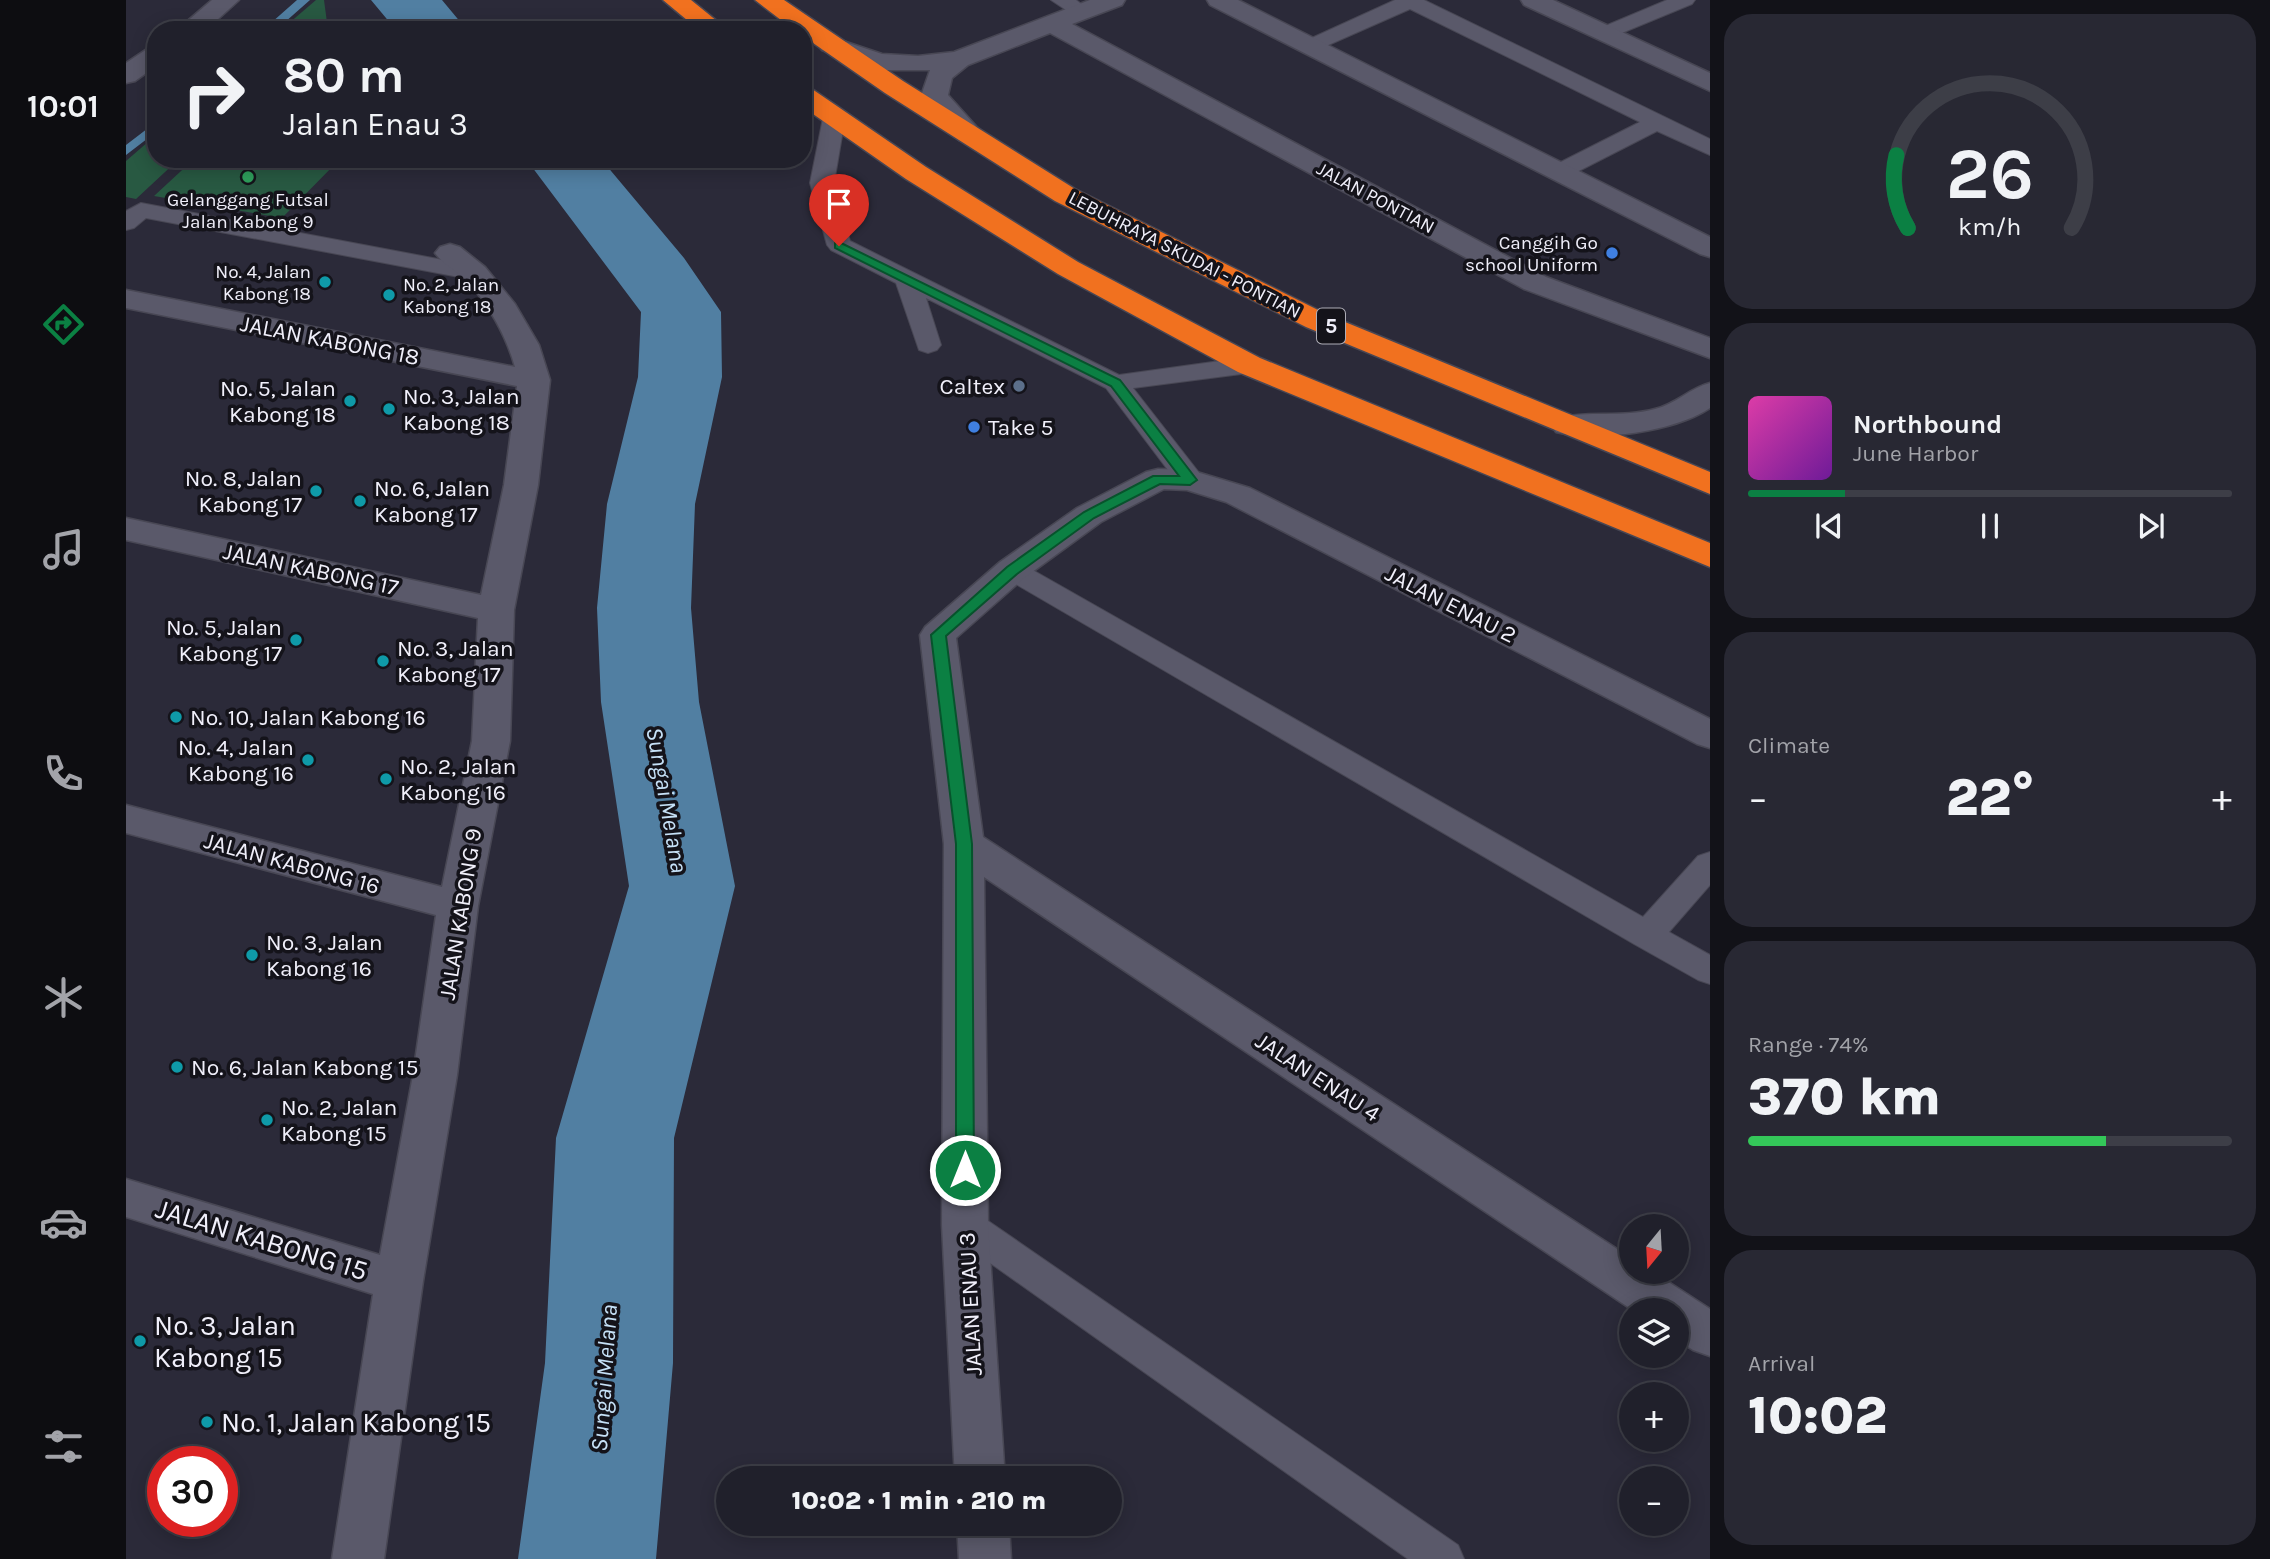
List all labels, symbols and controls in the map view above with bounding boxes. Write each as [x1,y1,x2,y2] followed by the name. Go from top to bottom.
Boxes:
[283,47,405,104] text: 80 m
[168,49,259,140] icon: right
[27,88,99,125] text: 10:01
[283,106,468,143] text: Jalan Enau 3
[1946,131,2034,216] text: 26
[1313,158,1438,238] street label: JALAN PONTIAN
[240,169,256,185] marker: Gelanggang Futsal Jalan Kabong 9
[809,174,869,246] pin
[820,185,858,223] icon: arrive
[1065,187,1304,323] street label: LEBUHRAYA SKUDAI - PONTIAN
[167,189,329,233] place label: Gelanggang Futsal Jalan Kabong 9
[1958,211,2022,240] text: km/h
[1465,232,1598,276] place label: Canggih Go school Uniform
[1604,245,1620,261] marker: Canggih Go school Uniform
[215,261,311,305] place label: No. 4, Jalan Kabong 18
[317,274,333,290] marker: No. 4, Jalan Kabong 18
[403,274,499,318] place label: No. 2, Jalan Kabong 18
[381,287,397,303] marker: No. 2, Jalan Kabong 18
[39,300,88,349] icon: directions
[1317,308,1345,344] road number: 5
[238,310,422,371] street label: JALAN KABONG 18
[940,373,1005,400] place label: Caltex
[220,375,336,428] place label: No. 5, Jalan Kabong 18
[1011,378,1027,394] marker: Caltex
[403,383,520,436] place label: No. 3, Jalan Kabong 18
[342,393,358,409] marker: No. 5, Jalan Kabong 18
[381,401,397,417] marker: No. 3, Jalan Kabong 18
[1853,409,2002,440] text: Northbound
[988,414,1053,441] place label: Take 5
[966,419,982,435] marker: Take 5
[1853,440,1978,467] text: June Harbor
[185,465,302,518] place label: No. 8, Jalan Kabong 17
[374,475,490,528] place label: No. 6, Jalan Kabong 17
[308,483,324,499] marker: No. 8, Jalan Kabong 17
[352,493,368,509] marker: No. 6, Jalan Kabong 17
[1810,507,1848,545] icon: previous
[1971,507,2009,545] icon: pause
[2132,507,2170,545] icon: next
[39,525,88,574] icon: music
[221,538,401,601] street label: JALAN KABONG 17
[1381,560,1521,649] street label: JALAN ENAU 2
[166,614,282,667] place label: No. 5, Jalan Kabong 17
[288,632,304,648] marker: No. 5, Jalan Kabong 17
[397,635,514,688] place label: No. 3, Jalan Kabong 17
[375,653,391,669] marker: No. 3, Jalan Kabong 17
[190,704,426,731] place label: No. 10, Jalan Kabong 16
[168,709,184,725] marker: No. 10, Jalan Kabong 16
[640,725,694,875] water label: Sungai Melana
[1748,732,1830,759] text: Climate
[178,734,294,787] place label: No. 4, Jalan Kabong 16
[39,749,88,798] icon: phone
[300,752,316,768] marker: No. 4, Jalan Kabong 16
[400,753,516,806] place label: No. 2, Jalan Kabong 16
[1946,767,2034,828] text: 22°
[378,771,394,787] marker: No. 2, Jalan Kabong 16
[1748,776,1768,821] text: −
[2212,776,2232,821] text: +
[434,826,487,1002] street label: JALAN KABONG 9
[201,827,383,900] street label: JALAN KABONG 16
[266,929,383,982] place label: No. 3, Jalan Kabong 16
[244,947,260,963] marker: No. 3, Jalan Kabong 16
[39,973,88,1022] icon: climate
[1250,1027,1385,1128] street label: JALAN ENAU 4
[1748,1031,1869,1058] text: Range · 74%
[191,1054,418,1081] place label: No. 6, Jalan Kabong 15
[169,1059,185,1075] marker: No. 6, Jalan Kabong 15
[1748,1066,1941,1127] text: 370 km
[281,1094,397,1147] place label: No. 2, Jalan Kabong 15
[259,1112,275,1128] marker: No. 2, Jalan Kabong 15
[928,1133,1002,1207] position arrow
[152,1192,372,1287] street label: JALAN KABONG 15
[39,1198,88,1247] icon: car
[1619,1214,1689,1284] north arrow
[1619,1214,1689,1536] map controls
[953,1232,988,1376] street label: JALAN ENAU 3
[1619,1298,1689,1368] button: layers
[585,1303,623,1453] water label: Sungai Melana
[154,1309,296,1374] place label: No. 3, Jalan Kabong 15
[132,1333,148,1349] marker: No. 3, Jalan Kabong 15
[1748,1350,1815,1377] text: Arrival
[1619,1382,1689,1452] button: +
[1748,1385,1887,1446] text: 10:02
[221,1406,491,1439] place label: No. 1, Jalan Kabong 15
[199,1414,215,1430] marker: No. 1, Jalan Kabong 15
[39,1422,88,1471] icon: filters
[147,1446,238,1537] speed limit sign: 30
[1619,1466,1689,1536] button: −
[792,1485,1046,1516] text: 10:02 · 1 min · 210 m

